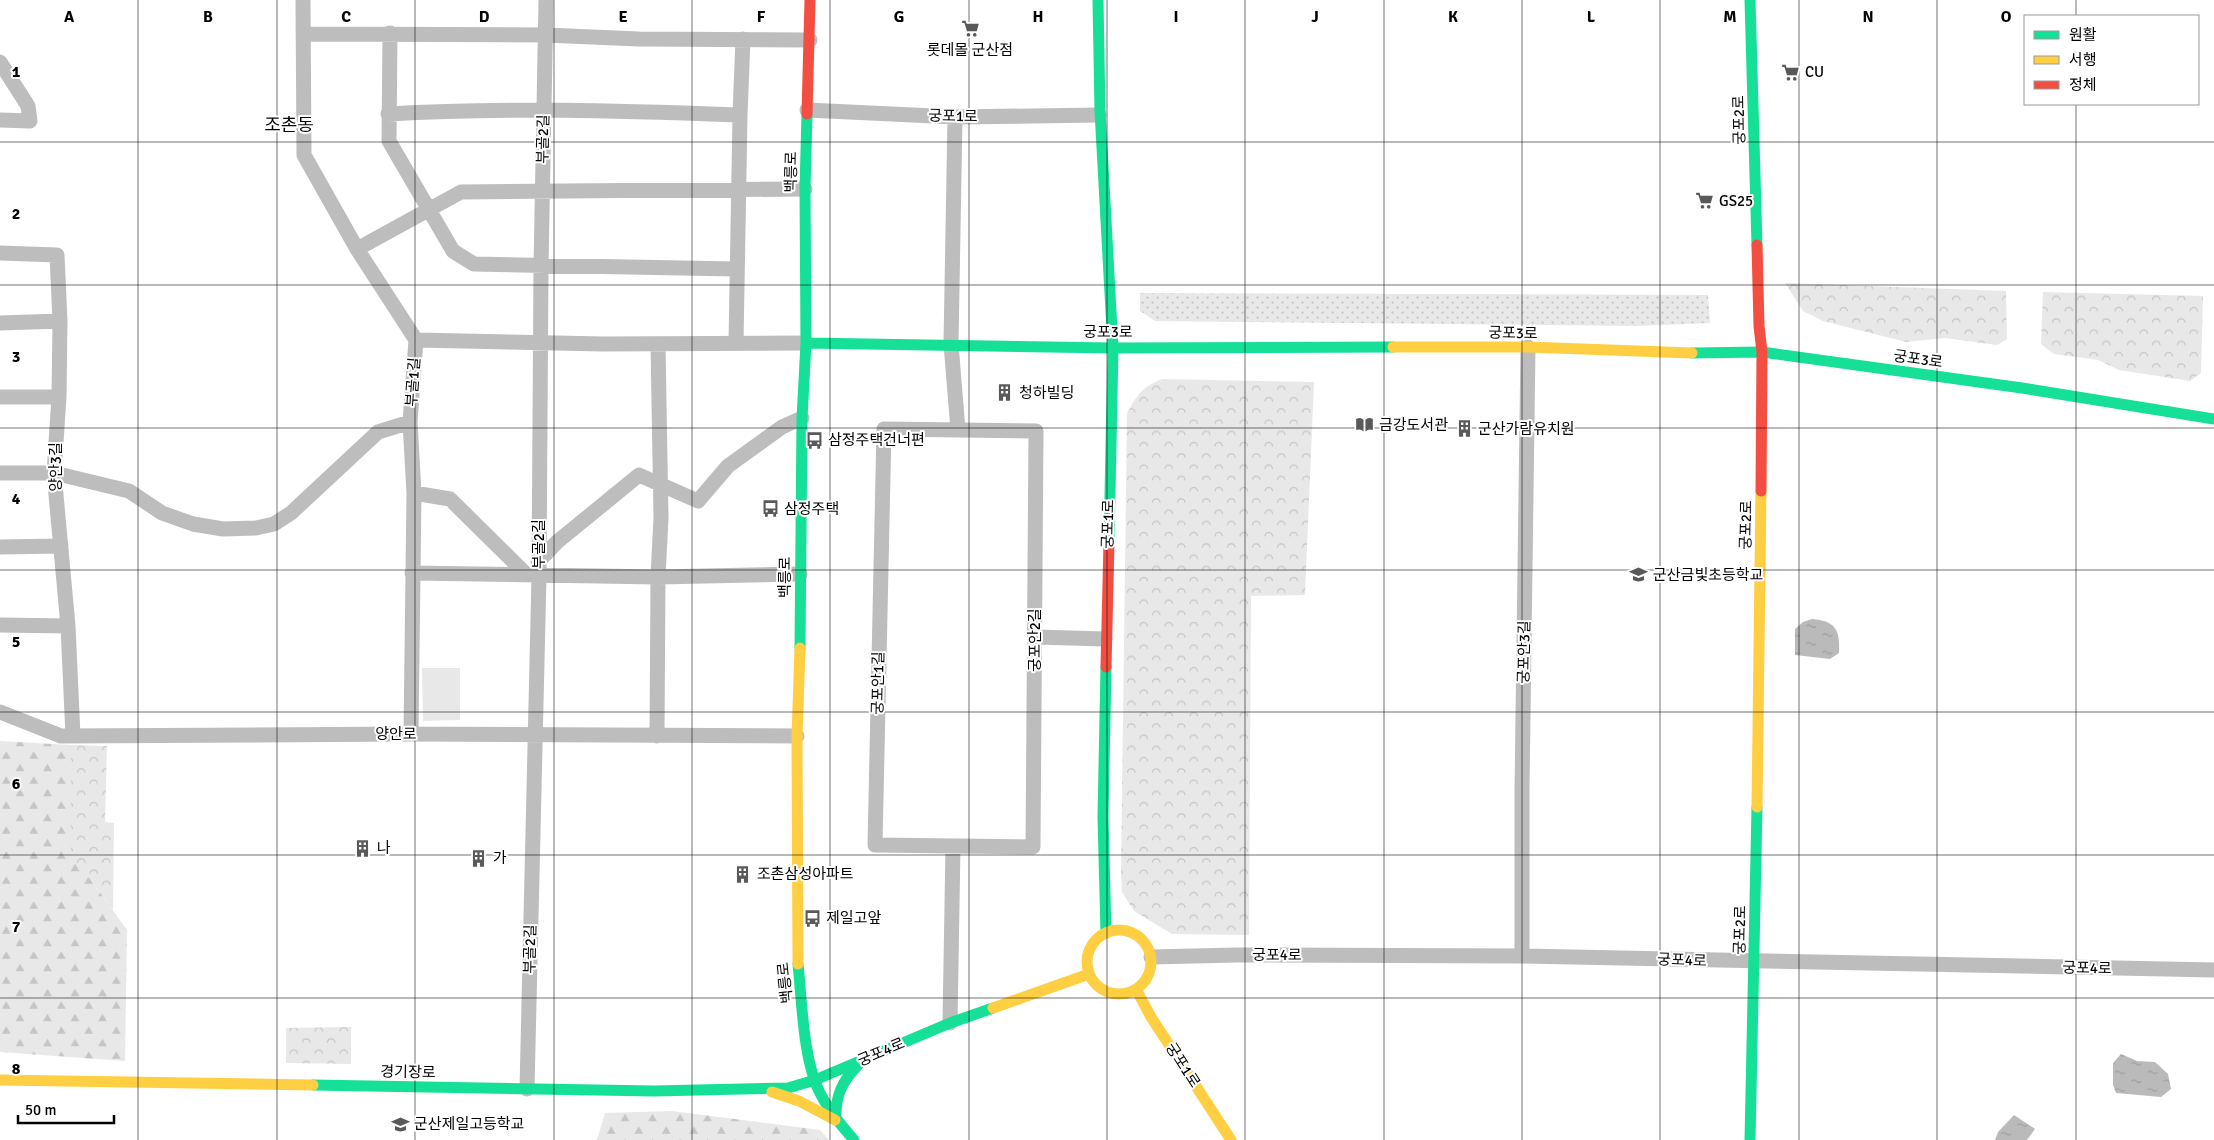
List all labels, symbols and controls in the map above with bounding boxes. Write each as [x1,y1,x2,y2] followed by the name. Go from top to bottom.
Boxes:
[64,7,75,27] text: A
[203,7,213,27] text: B
[341,7,351,27] text: C
[479,7,490,27] text: D
[618,7,628,27] text: E
[757,7,766,27] text: F
[894,7,904,27] text: G
[1033,7,1043,27] text: H
[1173,7,1179,27] text: I
[1311,7,1319,27] text: J
[1448,7,1458,27] text: K
[1587,7,1596,27] text: L
[1723,7,1737,27] text: M
[1862,7,1874,27] text: N
[2001,7,2012,27] text: O
[2024,15,2199,105] legend
[960,19,980,39] supermarket icon: 롯데몰 군산점
[2069,26,2097,44] text: 원활
[927,41,1013,59] place label: 롯데몰 군산점
[2069,51,2097,69] text: 서행
[12,62,21,82] text: 1
[1781,62,1801,82] supermarket icon: CU
[1805,63,1824,81] place label: CU
[2069,76,2097,94] text: 정체
[1730,95,1748,145] street label: 궁포2로
[928,107,978,125] street label: 궁포1로
[264,114,314,136] district label: 조촌동
[534,114,552,164] street label: 부골2길
[782,151,800,193] street label: 백릉로
[1695,191,1715,211] supermarket icon: GS25
[1719,192,1753,210] place label: GS25
[12,204,20,224] text: 2
[1083,323,1133,341] street label: 궁포3로
[1488,324,1538,342] street label: 궁포3로
[12,347,20,367] text: 3
[1892,347,1944,371] street label: 궁포3로
[402,357,424,407] street label: 부골1길
[995,383,1015,403] building icon: 청하빌딩
[1019,384,1074,402] place label: 청하빌딩
[1355,415,1375,435] library icon: 금강도서관
[1379,416,1448,434] place label: 금강도서관
[1454,419,1474,439] building icon: 군산가람유치원
[1478,420,1575,438] place label: 군산가람유치원
[804,430,824,450] bus stop icon: 삼정주택건너편
[828,431,925,449] place label: 삼정주택건너편
[47,442,65,492] street label: 양안3길
[12,489,21,509] text: 4
[760,499,780,519] bus stop icon: 삼정주택
[1099,499,1117,549] street label: 궁포1로
[784,500,839,518] place label: 삼정주택
[1737,500,1755,550] street label: 궁포2로
[530,519,548,569] street label: 부골2길
[776,556,794,598] street label: 백릉로
[1629,565,1649,585] school or university icon: 군산금빛초등학교
[1653,566,1763,584] place label: 군산금빛초등학교
[1026,608,1044,672] street label: 궁포안2길
[1514,620,1534,684] street label: 궁포안3길
[12,632,20,652] text: 5
[868,651,888,715] street label: 궁포안1길
[375,725,417,743] street label: 양안로
[12,774,21,794] text: 6
[353,838,373,858] building icon: 나
[377,839,391,857] place label: 나
[469,848,489,868] building icon: 가
[493,849,507,867] place label: 가
[733,864,753,884] building icon: 조촌삼성아파트
[757,865,854,883] place label: 조촌삼성아파트
[1731,905,1749,955] street label: 궁포2로
[802,908,822,928] bus stop icon: 제일고앞
[826,909,881,927] place label: 제일고앞
[12,917,21,937] text: 7
[521,924,539,974] street label: 부골2길
[1252,946,1302,964] street label: 궁포4로
[1657,950,1707,970] street label: 궁포4로
[2062,959,2112,977] street label: 궁포4로
[774,961,796,1005] street label: 백릉로
[855,1034,907,1070] street label: 궁포4로
[1162,1039,1204,1091] street label: 궁포1로
[12,1059,21,1079] text: 8
[380,1063,436,1081] street label: 경기장로
[18,1092,114,1124] scale bar
[25,1101,56,1119] text: 50 m
[390,1114,410,1134] school or university icon: 군산제일고등학교
[414,1115,524,1133] place label: 군산제일고등학교

